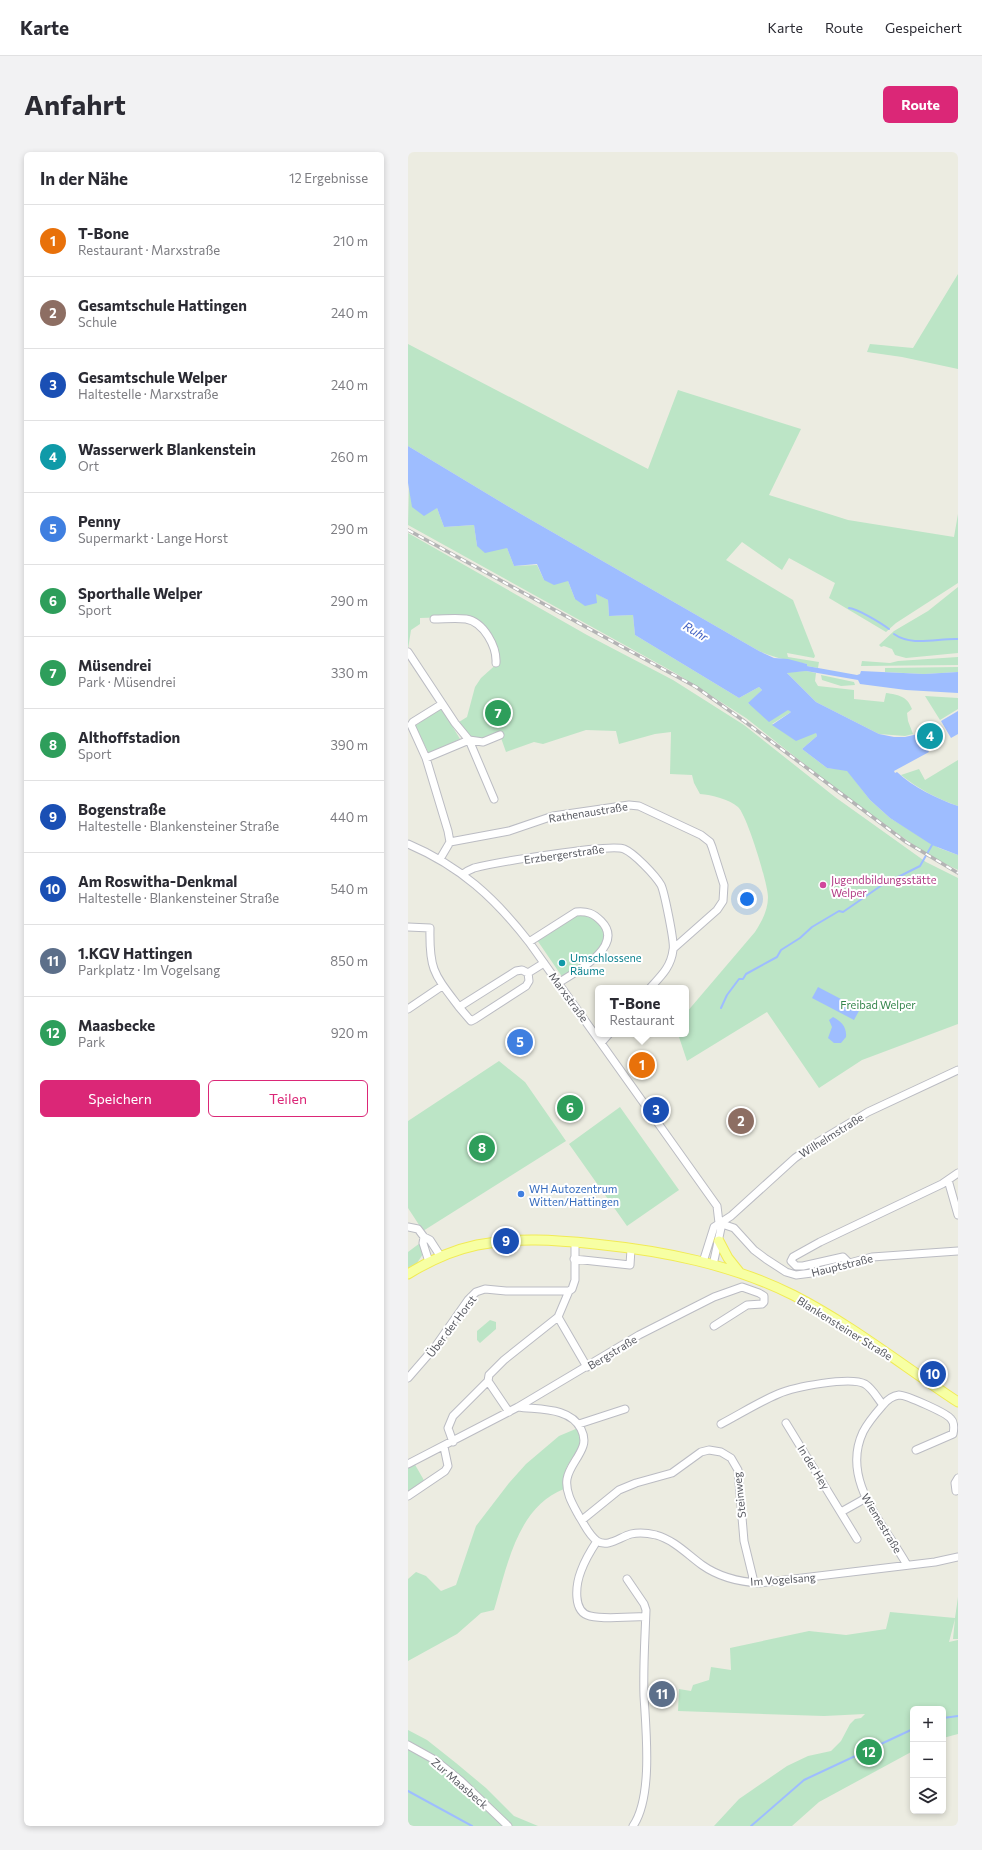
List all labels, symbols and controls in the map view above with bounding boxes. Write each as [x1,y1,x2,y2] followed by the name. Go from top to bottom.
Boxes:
[20,16,69,39] text: Karte
[768,19,803,36] text: Karte
[825,19,863,36] text: Route
[885,19,962,36] text: Gespeichert
[883,86,958,123] button: Route
[24,87,126,121] text: Anfahrt
[40,168,128,189] text: In der Nähe
[289,170,368,186] text: 12 Ergebnisse
[78,224,129,242] text: T-Bone
[50,233,56,249] text: 1
[333,233,368,249] text: 210 m
[78,242,220,258] text: Restaurant · Marxstraße
[78,296,247,314] text: Gesamtschule Hattingen
[49,305,57,321] text: 2
[331,305,368,321] text: 240 m
[78,314,117,330] text: Schule
[78,368,227,386] text: Gesamtschule Welper
[49,377,57,393] text: 3
[331,377,368,393] text: 240 m
[78,386,218,402] text: Haltestelle · Marxstraße
[78,440,256,458] text: Wasserwerk Blankenstein
[49,449,57,465] text: 4
[331,449,368,465] text: 260 m
[78,458,99,474] text: Ort
[78,512,121,530] text: Penny
[49,521,57,537] text: 5
[331,521,368,537] text: 290 m
[78,530,228,546] text: Supermarkt · Lange Horst
[78,584,203,602] text: Sporthalle Welper
[49,593,57,609] text: 6
[331,593,368,609] text: 290 m
[78,602,112,618] text: Sport
[681,618,712,644] water label: Ruhr
[78,656,151,674] text: Müsendrei
[49,665,57,681] text: 7
[331,665,368,681] text: 330 m
[78,674,176,690] text: Park · Müsendrei
[485,698,511,728] pin: 7
[917,721,943,751] pin: 4
[78,728,180,746] text: Althoffstadion
[49,737,57,753] text: 8
[330,737,368,753] text: 390 m
[78,746,112,762] text: Sport
[548,799,629,825] street label: Rathenaustraße
[78,800,166,818] text: Bogenstraße
[49,809,57,825] text: 9
[330,809,368,825] text: 440 m
[78,818,279,834] text: Haltestelle · Blankensteiner Straße
[523,842,605,866] street label: Erzbergerstraße
[78,872,237,890] text: Am Roswitha-Denkmal
[831,873,937,899] place label: Jugendbildungsstätte Welper
[818,880,828,890] marker: Jugendbildungsstätte Welper
[46,881,60,897] text: 10
[330,881,368,897] text: 540 m
[737,889,757,909] your location
[78,890,279,906] text: Haltestelle · Blankensteiner Straße
[78,944,192,962] text: 1.KGV Hattingen
[570,951,642,977] place label: Umschlossene Räume
[47,953,59,969] text: 11
[330,953,368,969] text: 850 m
[557,958,567,968] marker: Umschlossene Räume
[78,962,220,978] text: Parkplatz · Im Vogelsang
[547,970,592,1025] street label: Marxstraße
[595,985,689,1037] popup
[609,994,660,1012] text: T-Bone
[840,998,916,1011] park label: Freibad Welper
[609,1012,675,1028] text: Restaurant
[78,1016,155,1034] text: Maasbecke
[46,1025,60,1041] text: 12
[331,1025,368,1041] text: 920 m
[507,1027,533,1057] pin: 5
[78,1034,105,1050] text: Park
[629,1050,655,1080] pin: 1
[40,1080,200,1117] button: Speichern
[208,1080,368,1117] button: Teilen
[557,1093,583,1123] pin: 6
[643,1095,669,1125] pin: 3
[728,1106,754,1136] pin: 2
[796,1110,866,1160] street label: Wilhelmstraße
[469,1133,495,1163] pin: 8
[529,1182,619,1208] place label: WH Autozentrum Witten/Hattingen
[516,1189,526,1199] marker: WH Autozentrum Witten/Hattingen
[493,1226,519,1256] pin: 9
[810,1251,874,1279] street label: Hauptstraße
[423,1292,479,1359] street label: Über der Horst
[795,1293,895,1363] street label: Blankensteiner Straße
[585,1332,639,1372] street label: Bergstraße
[920,1359,946,1389] pin: 10
[795,1442,833,1492] street label: In der Hey
[730,1471,748,1519] street label: Steinweg
[859,1491,905,1555] street label: Wiemestraße
[750,1570,816,1588] street label: Im Vogelsang
[649,1679,675,1709] pin: 11
[910,1706,946,1814] map controls
[910,1706,946,1742] button: +
[856,1737,882,1767] pin: 12
[910,1742,946,1778] button: −
[429,1755,491,1811] street label: Zur Maasbeck
[910,1778,946,1814] button: layers

